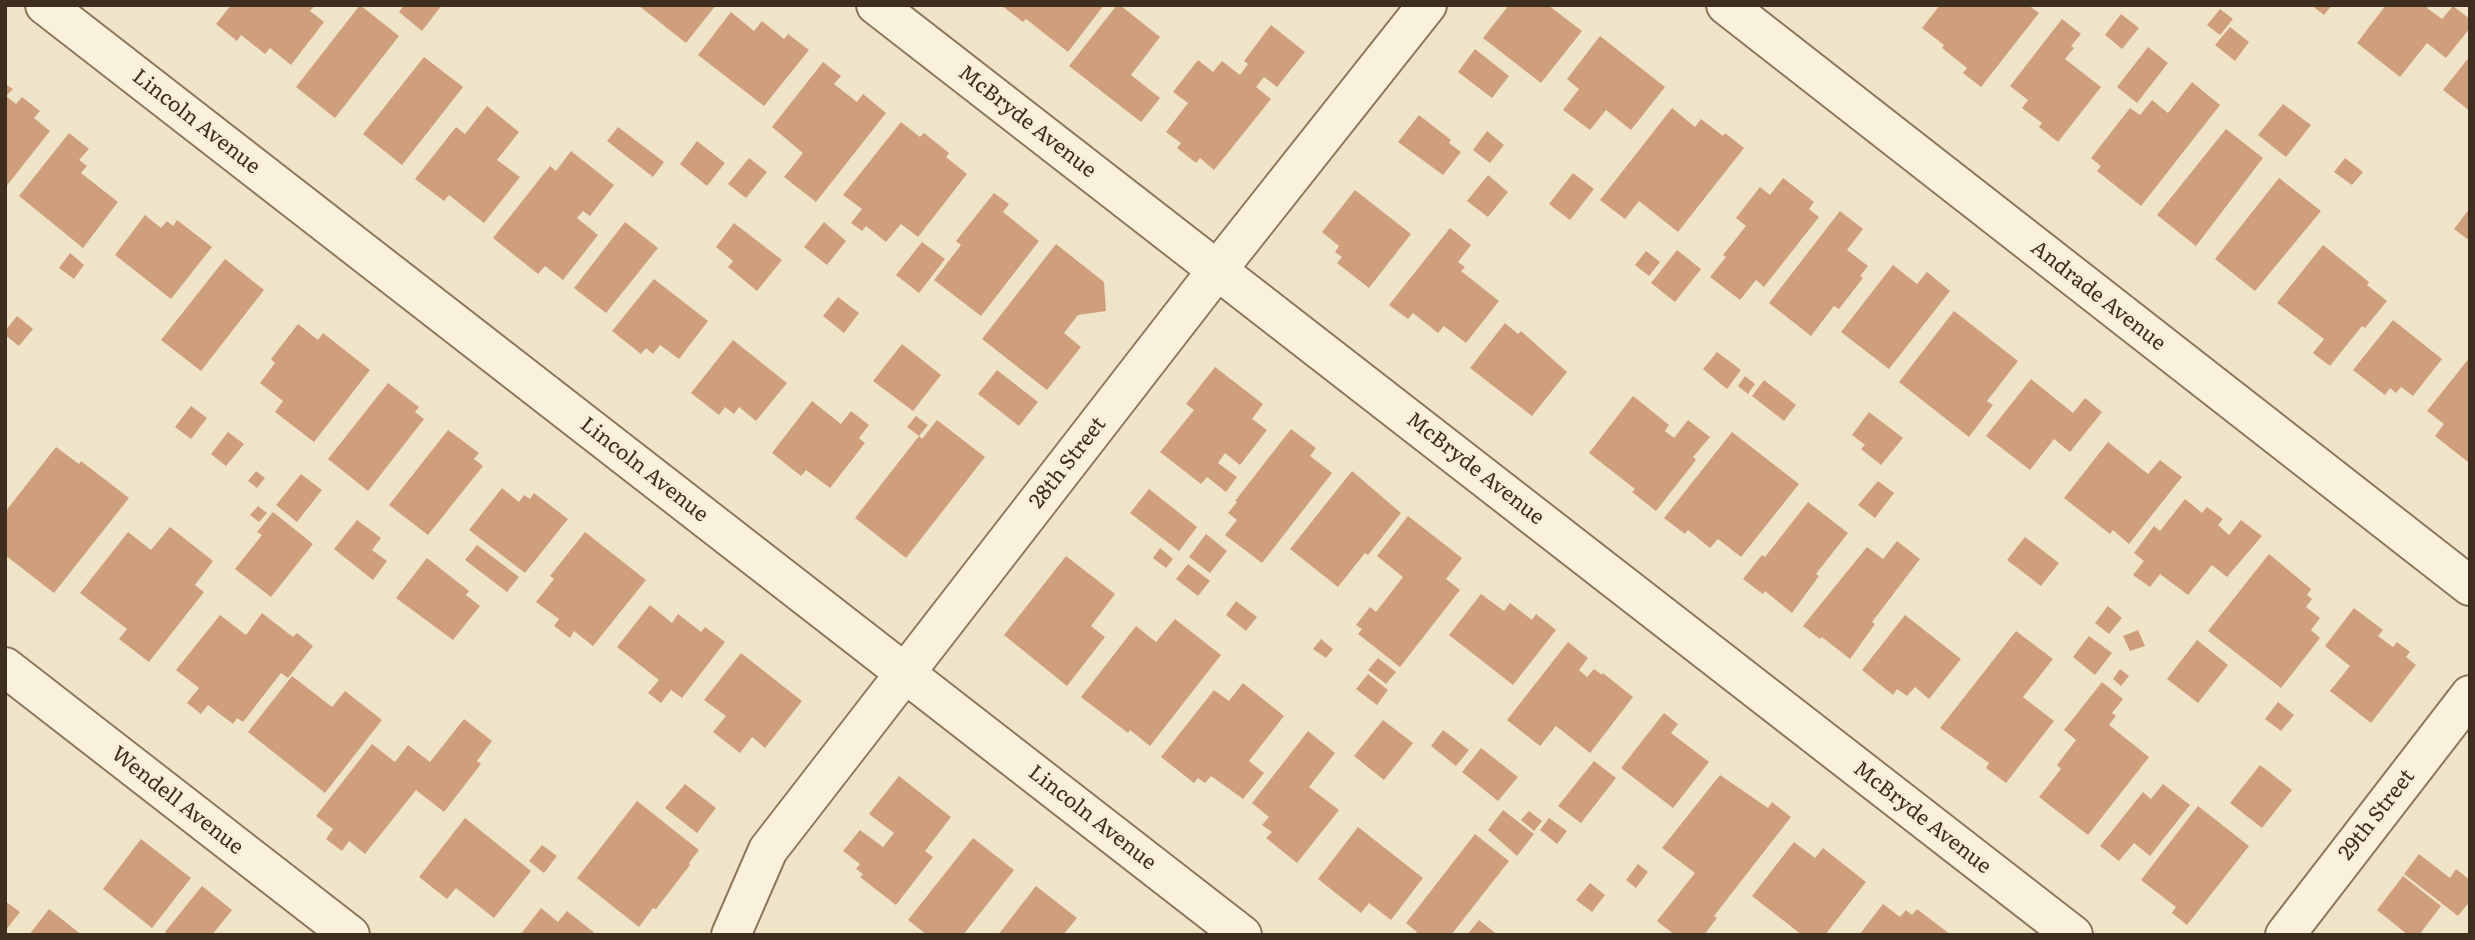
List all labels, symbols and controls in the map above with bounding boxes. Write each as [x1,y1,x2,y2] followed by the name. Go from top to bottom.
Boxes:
[953,60,1101,184] street label: McBryde Avenue
[127,64,265,180] street label: Lincoln Avenue
[2026,236,2170,356] street label: Andrade Avenue
[1401,407,1549,531] street label: McBryde Avenue
[575,412,713,528] street label: Lincoln Avenue
[1025,412,1111,514] street label: 28th Street
[106,742,248,860] street label: Wendell Avenue
[1848,756,1996,880] street label: McBryde Avenue
[1023,760,1161,876] street label: Lincoln Avenue
[2334,765,2420,865] street label: 29th Street

